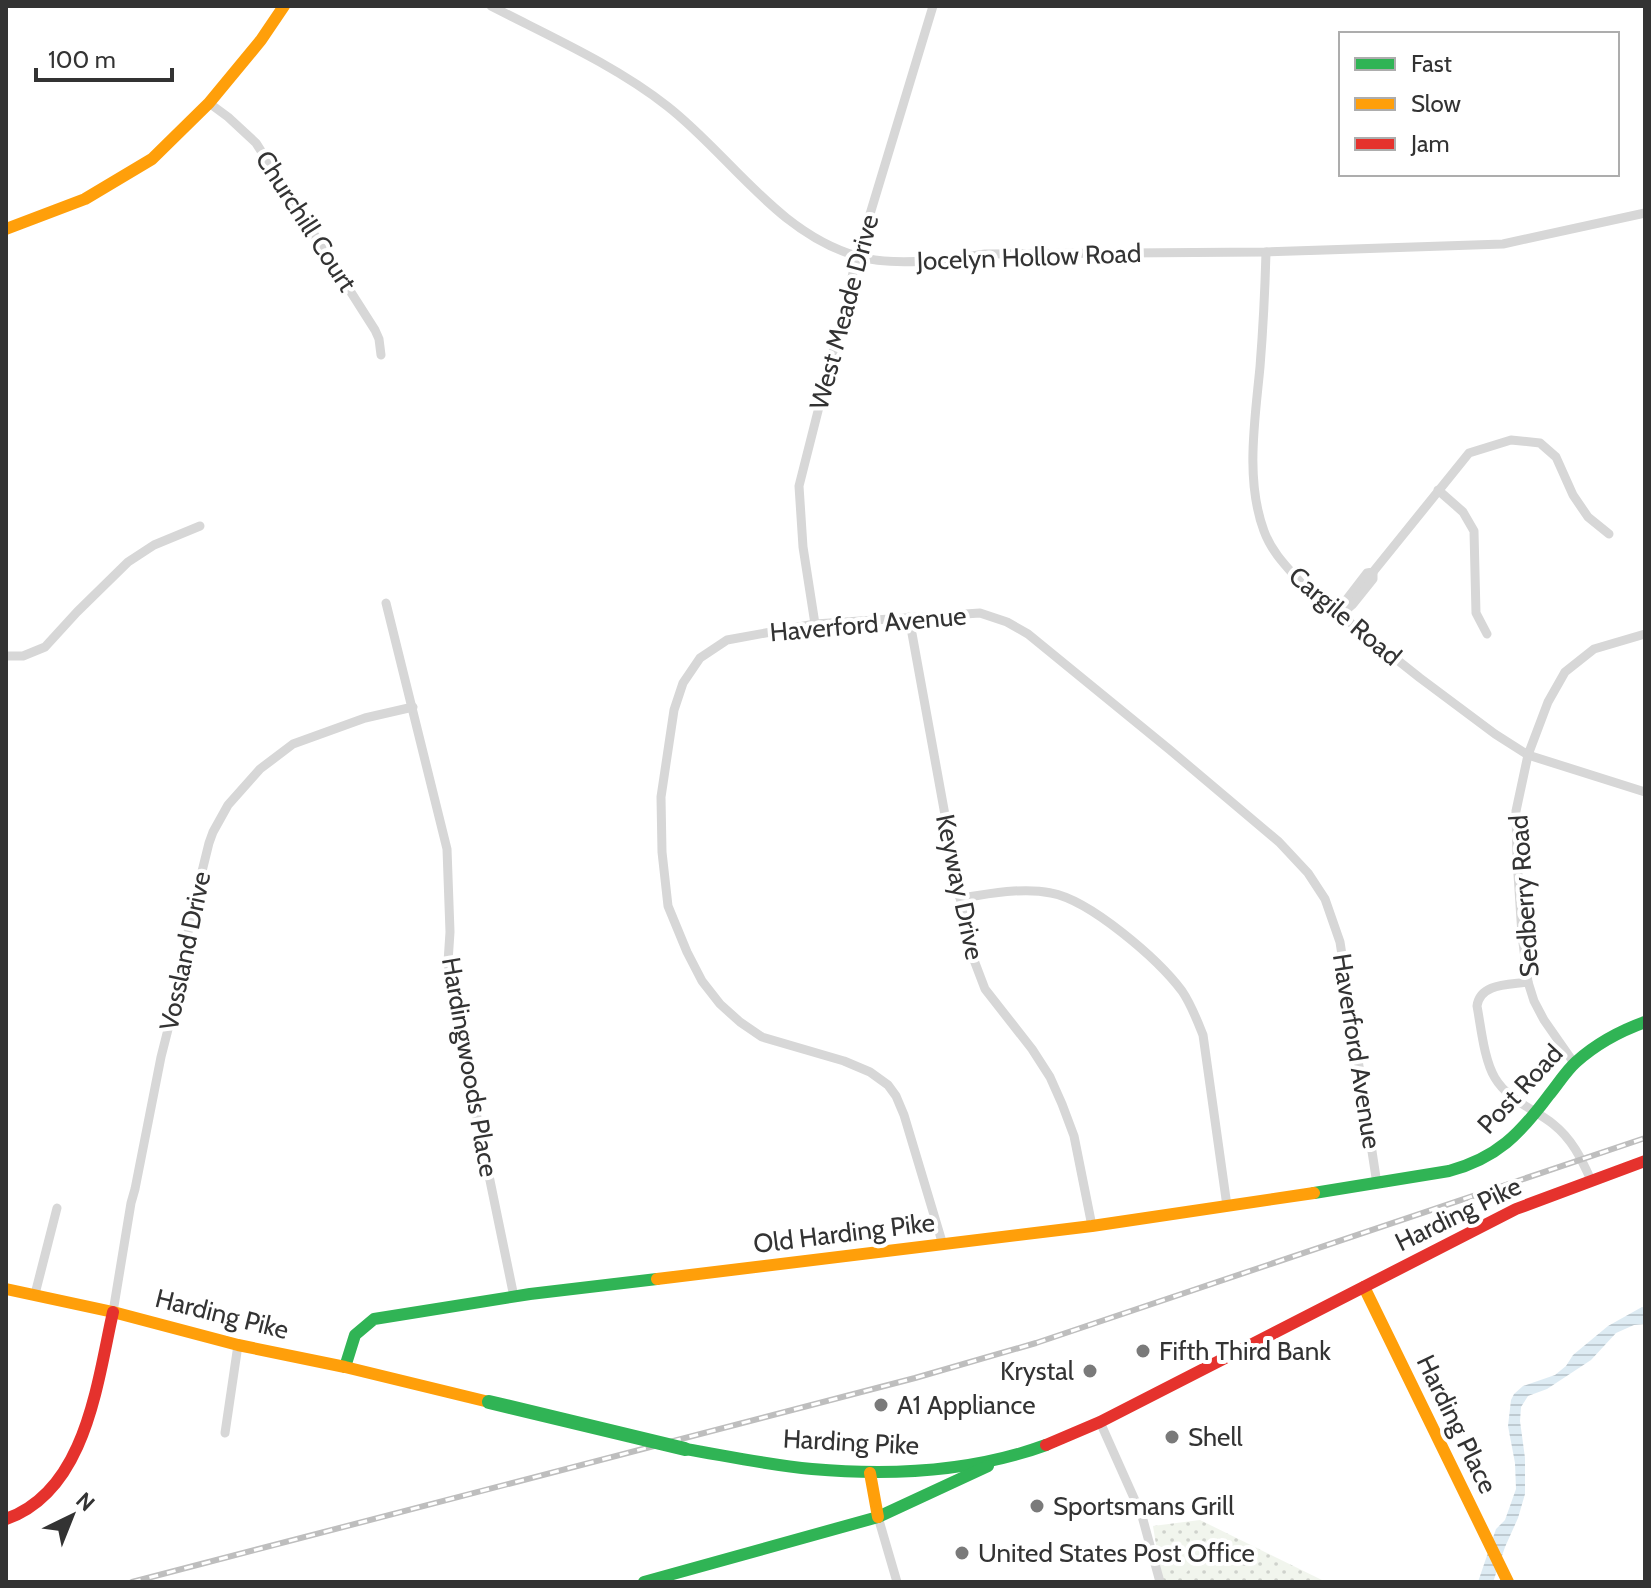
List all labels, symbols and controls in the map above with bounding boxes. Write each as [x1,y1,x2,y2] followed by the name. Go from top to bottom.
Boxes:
[36,32,172,82] scale bar
[1339,32,1619,176] legend
[48,45,116,74] text: 100 m
[1411,49,1452,78] text: Fast
[1411,89,1461,118] text: Slow
[1410,129,1449,158] text: Jam
[249,144,364,298] street label: Churchill Court
[803,211,885,413] street label: West Meade Drive
[915,237,1142,277] street label: Jocelyn Hollow Road
[1282,560,1408,672] street label: Cargile Road
[768,599,968,649] street label: Haverford Avenue
[929,811,991,963] street label: Keyway Drive
[1502,814,1546,978] street label: Sedberry Road
[153,868,217,1034] street label: Vossland Drive
[1326,951,1388,1151] street label: Haverford Avenue
[435,955,505,1179] street label: Hardingwoods Place
[1471,1038,1569,1140] street label: Post Road
[1390,1170,1526,1258] street label: Harding Pike
[751,1206,937,1260] street label: Old Harding Pike
[152,1282,292,1346] street label: Harding Pike
[1159,1335,1331,1367] place label: Fifth Third Bank
[1134,1342,1152,1360] marker: Fifth Third Bank
[1410,1350,1504,1498] street label: Harding Place
[1000,1355,1074,1387] place label: Krystal
[1081,1362,1099,1380] marker: Krystal
[897,1389,1035,1421] place label: A1 Appliance
[872,1396,890,1414] marker: A1 Appliance
[1188,1421,1243,1453] place label: Shell
[782,1422,920,1462] street label: Harding Pike
[1163,1428,1181,1446] marker: Shell
[32,1476,112,1556] north arrow
[70,1487,100,1517] text: N
[1053,1490,1234,1522] place label: Sportsmans Grill
[1028,1497,1046,1515] marker: Sportsmans Grill
[978,1537,1255,1569] place label: United States Post Office
[953,1544,971,1562] marker: United States Post Office

